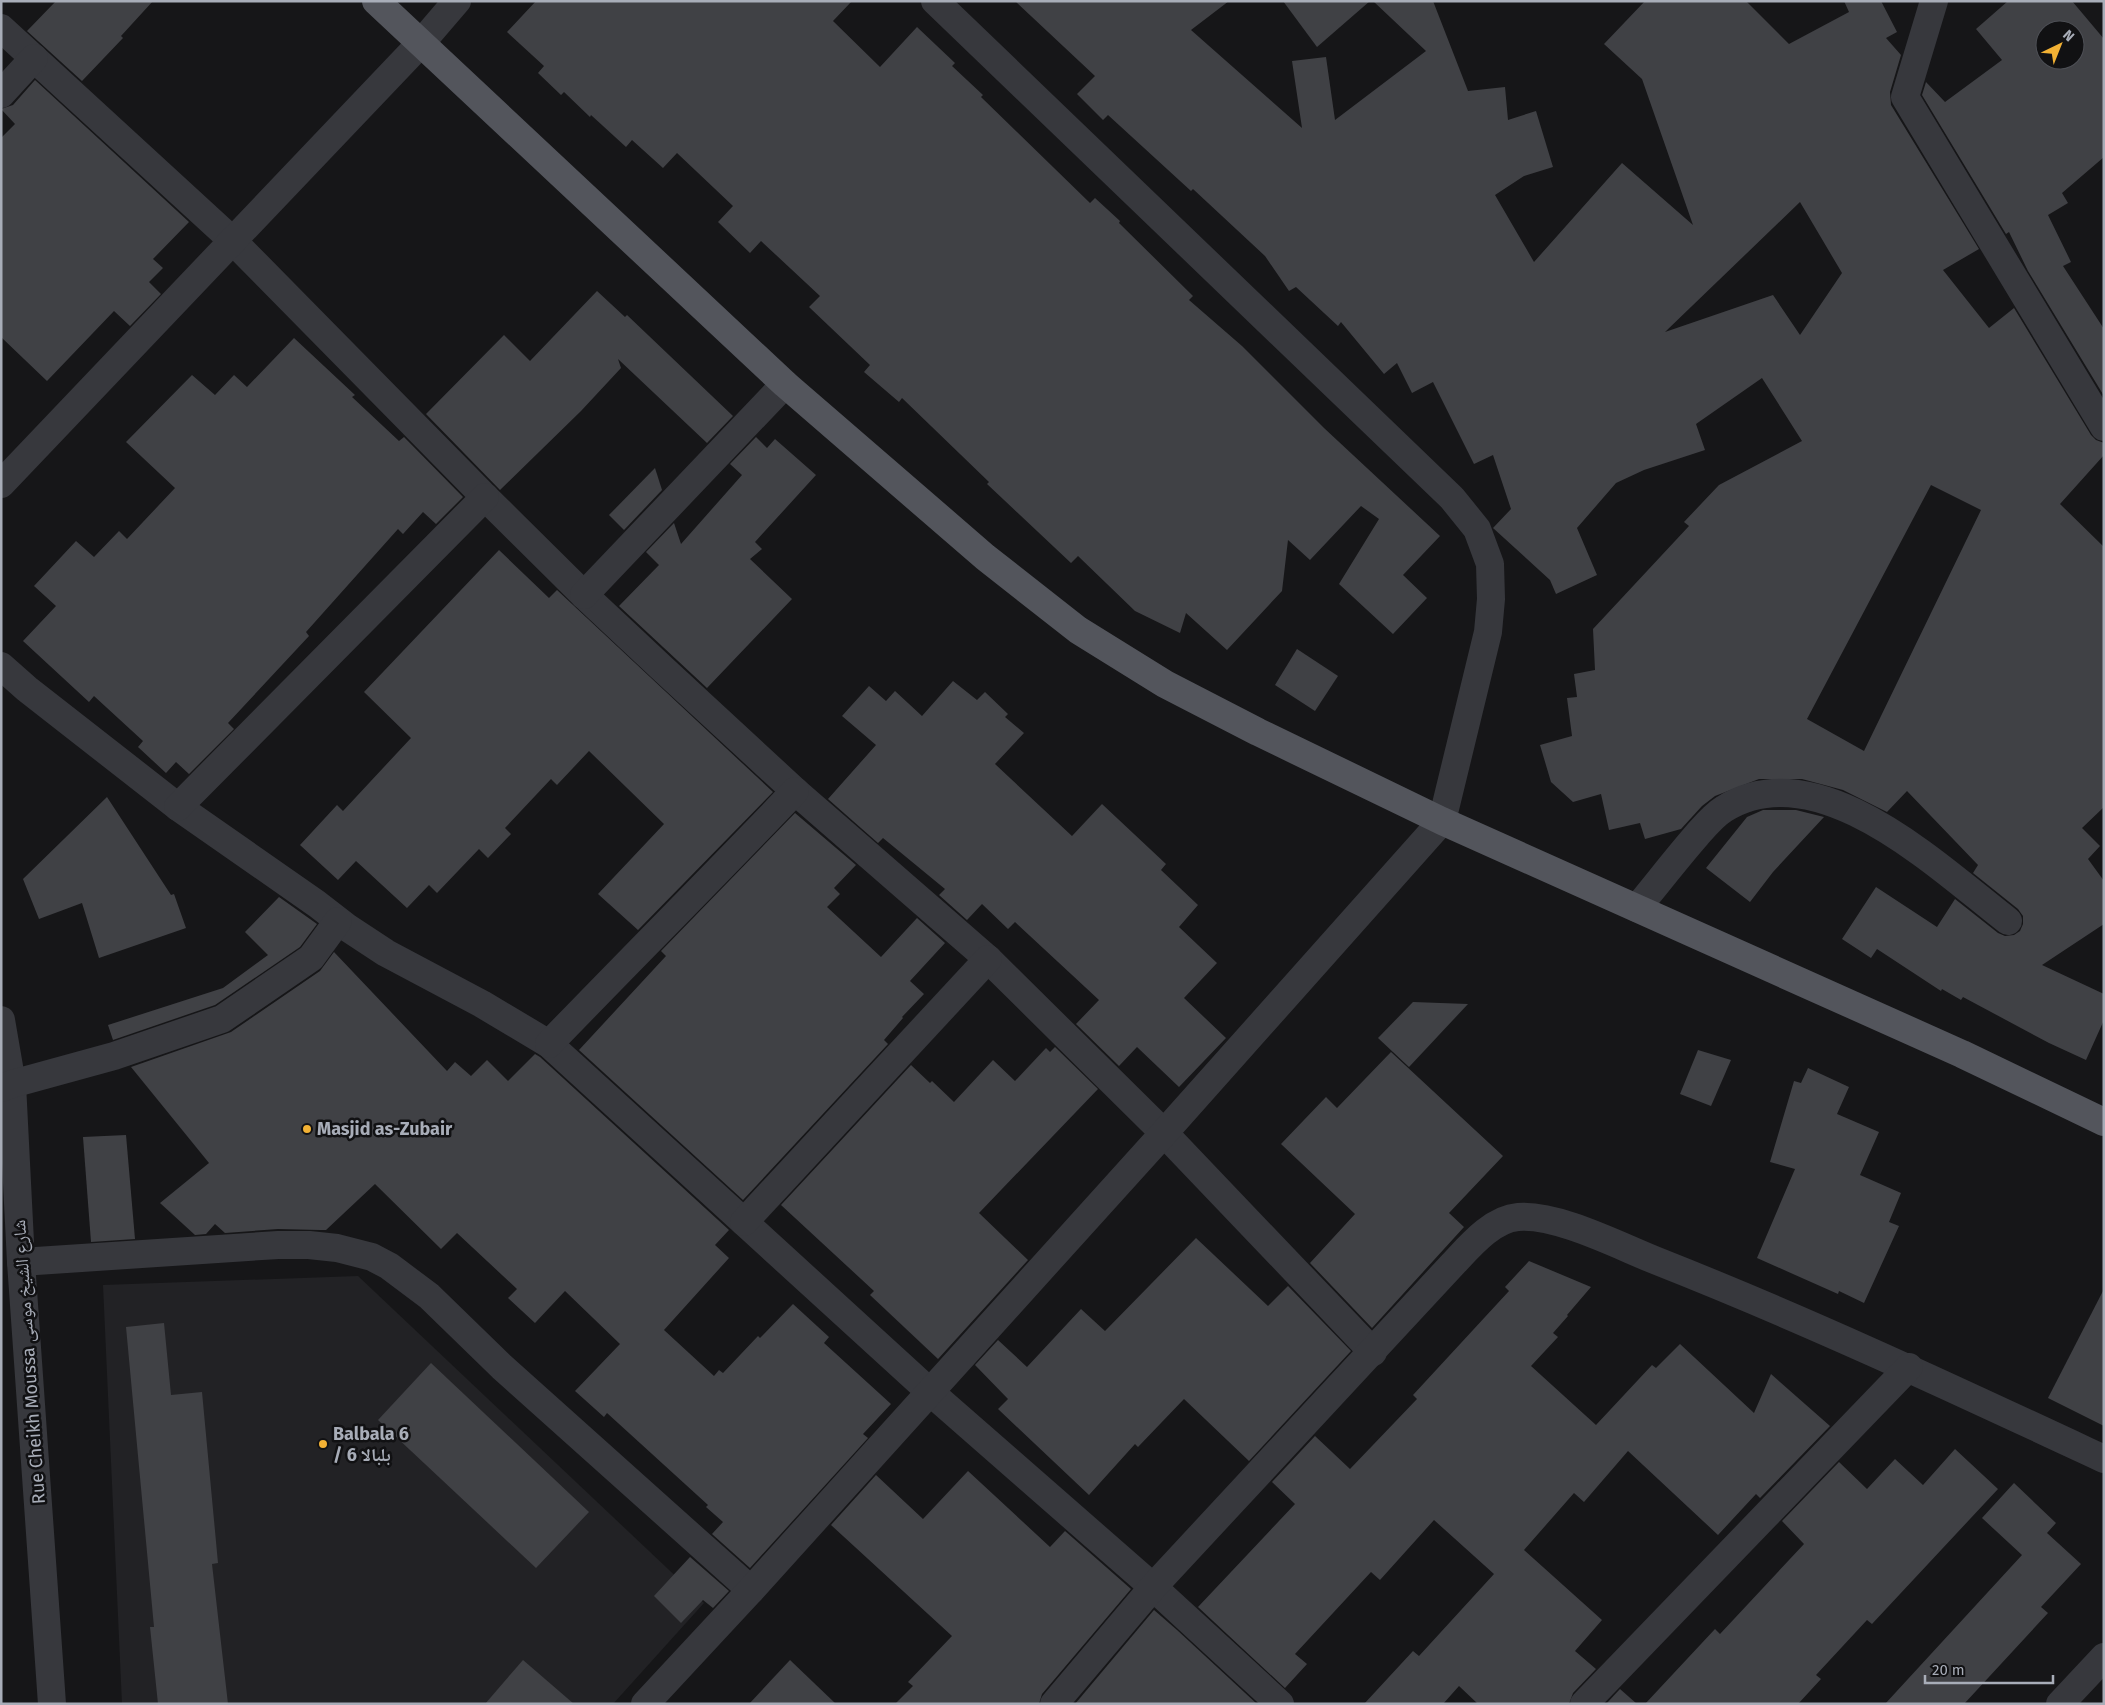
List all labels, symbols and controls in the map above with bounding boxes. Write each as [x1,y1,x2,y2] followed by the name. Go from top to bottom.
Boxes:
[2035,20,2085,70] north arrow
[2059,26,2078,45] text: N
[317,1118,453,1140] place label: Masjid as-Zubair
[301,1123,313,1135] marker: Masjid as-Zubair
[8,1219,51,1505] street label: Rue Cheikh Moussa شارع الشيخ موسى
[333,1423,409,1466] place label: Balbala 6 / بلبالا 6
[317,1438,329,1450] marker: Balbala 6 / بلبالا 6
[1925,1652,2052,1684] scale bar
[1932,1661,1965,1679] text: 20 m

